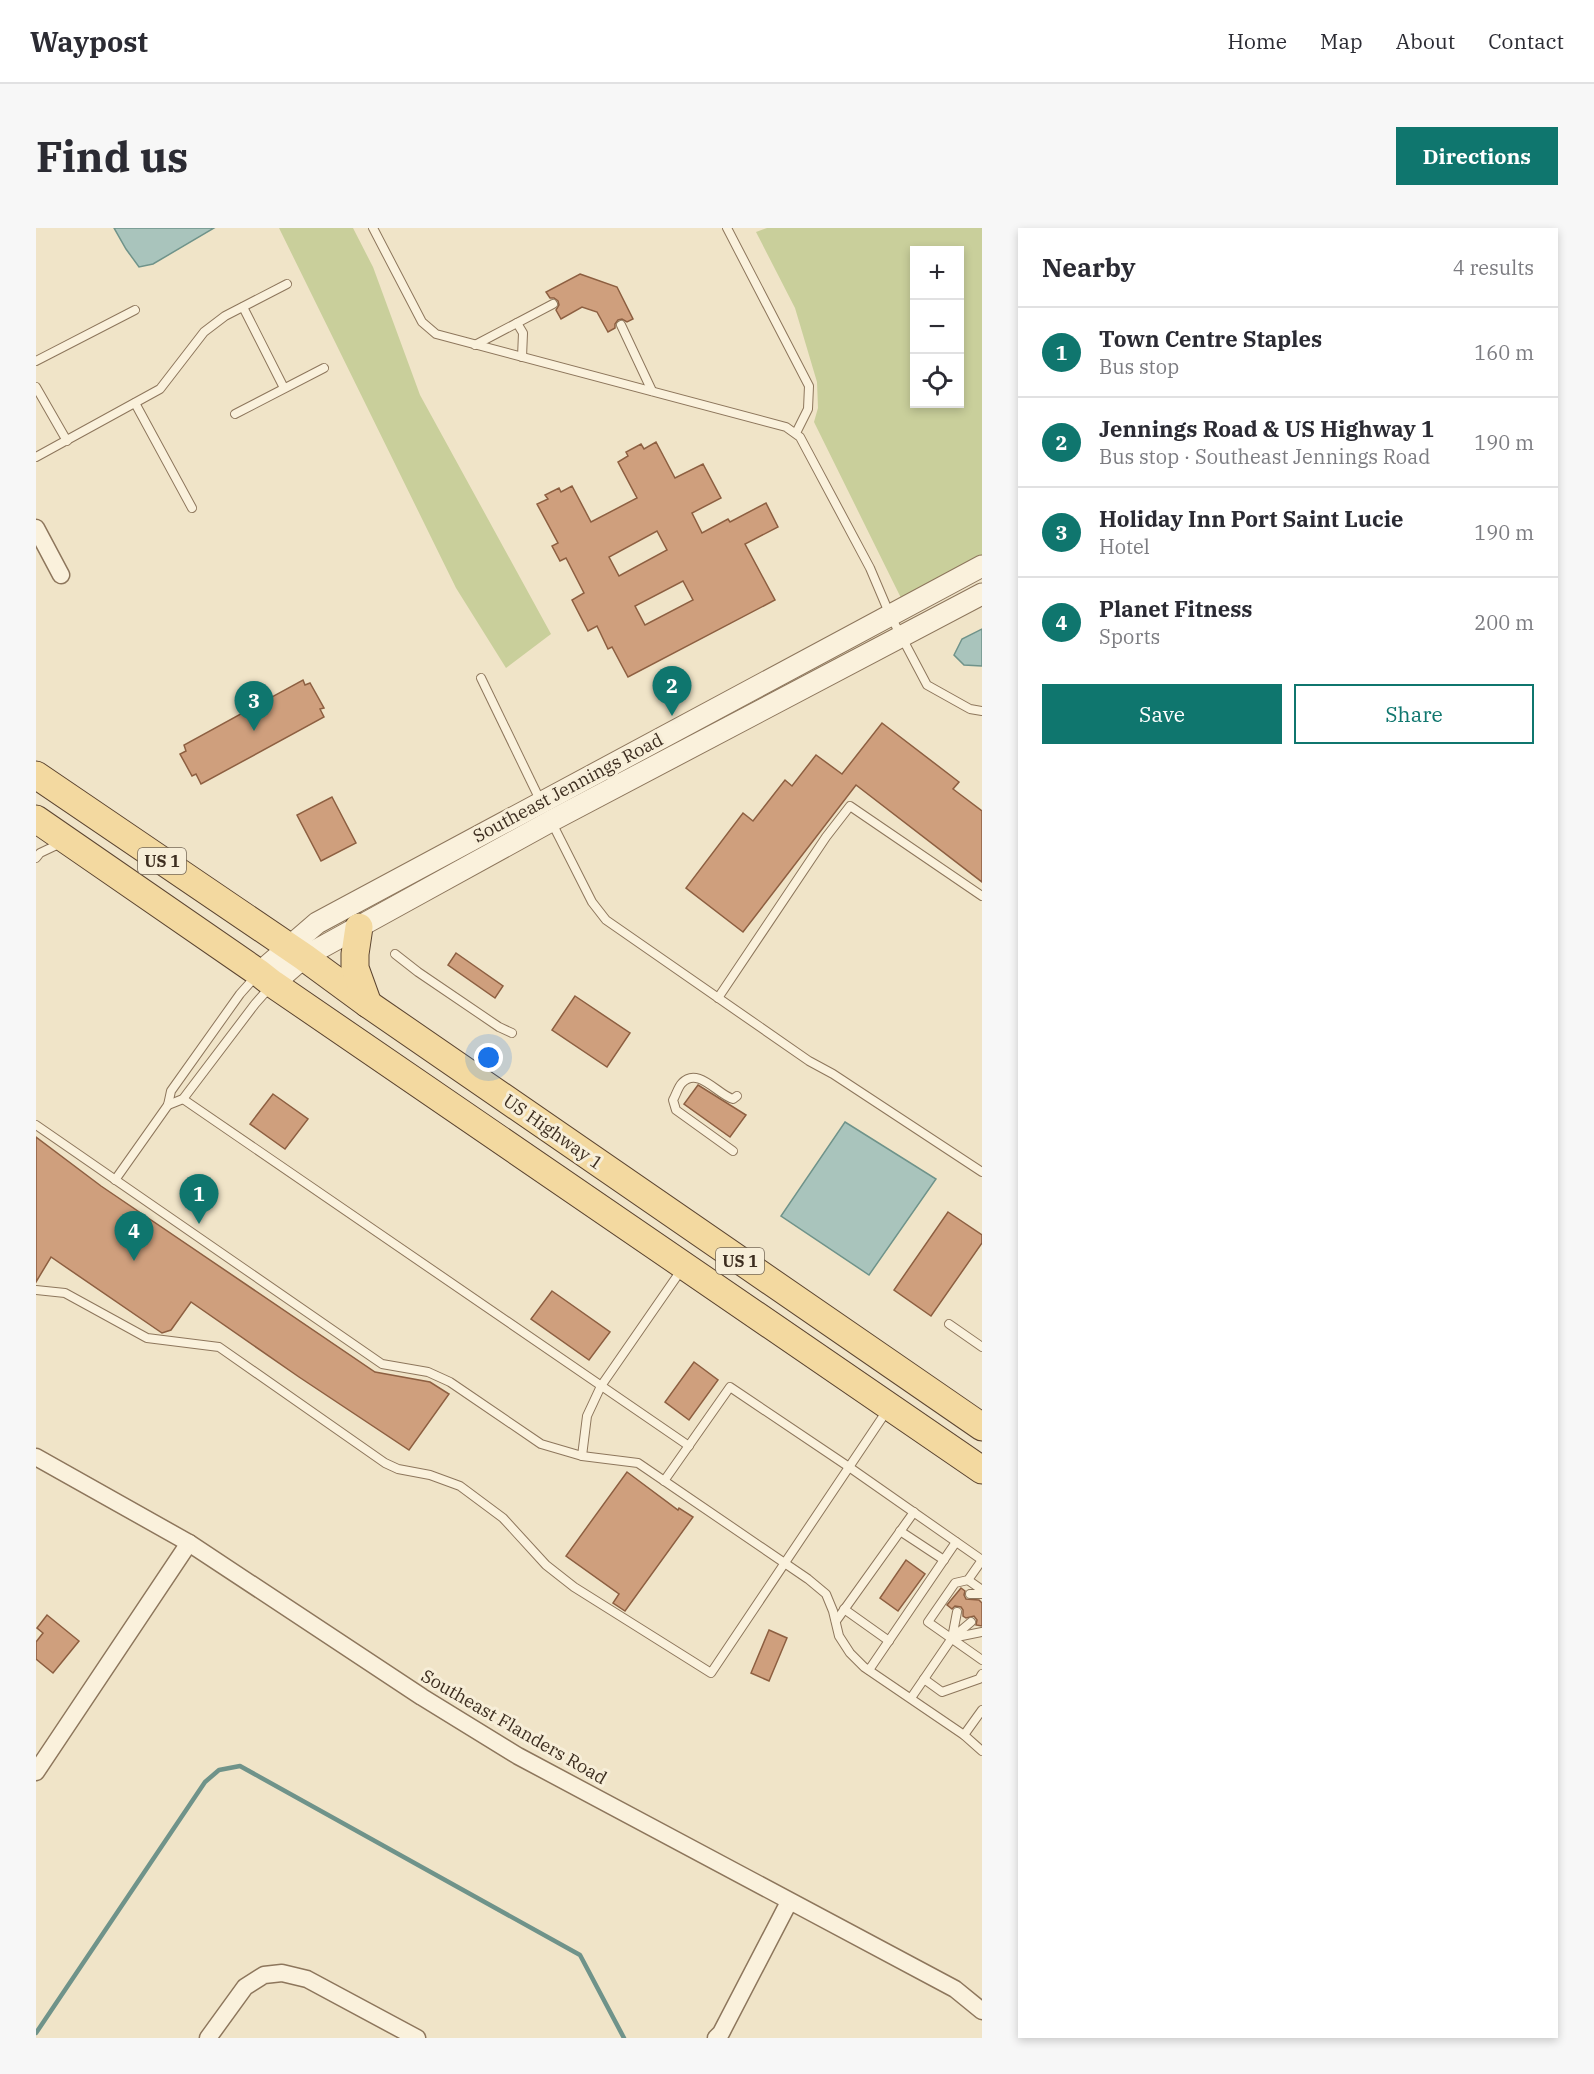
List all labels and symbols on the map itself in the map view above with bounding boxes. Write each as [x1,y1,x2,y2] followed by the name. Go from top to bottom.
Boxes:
[652,666,692,716] pin: 2
[234,682,274,731] pin: 3
[469,728,667,847] street label: Southeast Jennings Road
[138,848,186,874] road number: US 1
[474,1043,503,1072] your location
[499,1089,608,1174] street label: US Highway 1
[180,1174,218,1224] pin: 1
[114,1212,154,1261] pin: 4
[716,1248,764,1274] road number: US 1
[417,1664,611,1789] street label: Southeast Flanders Road

